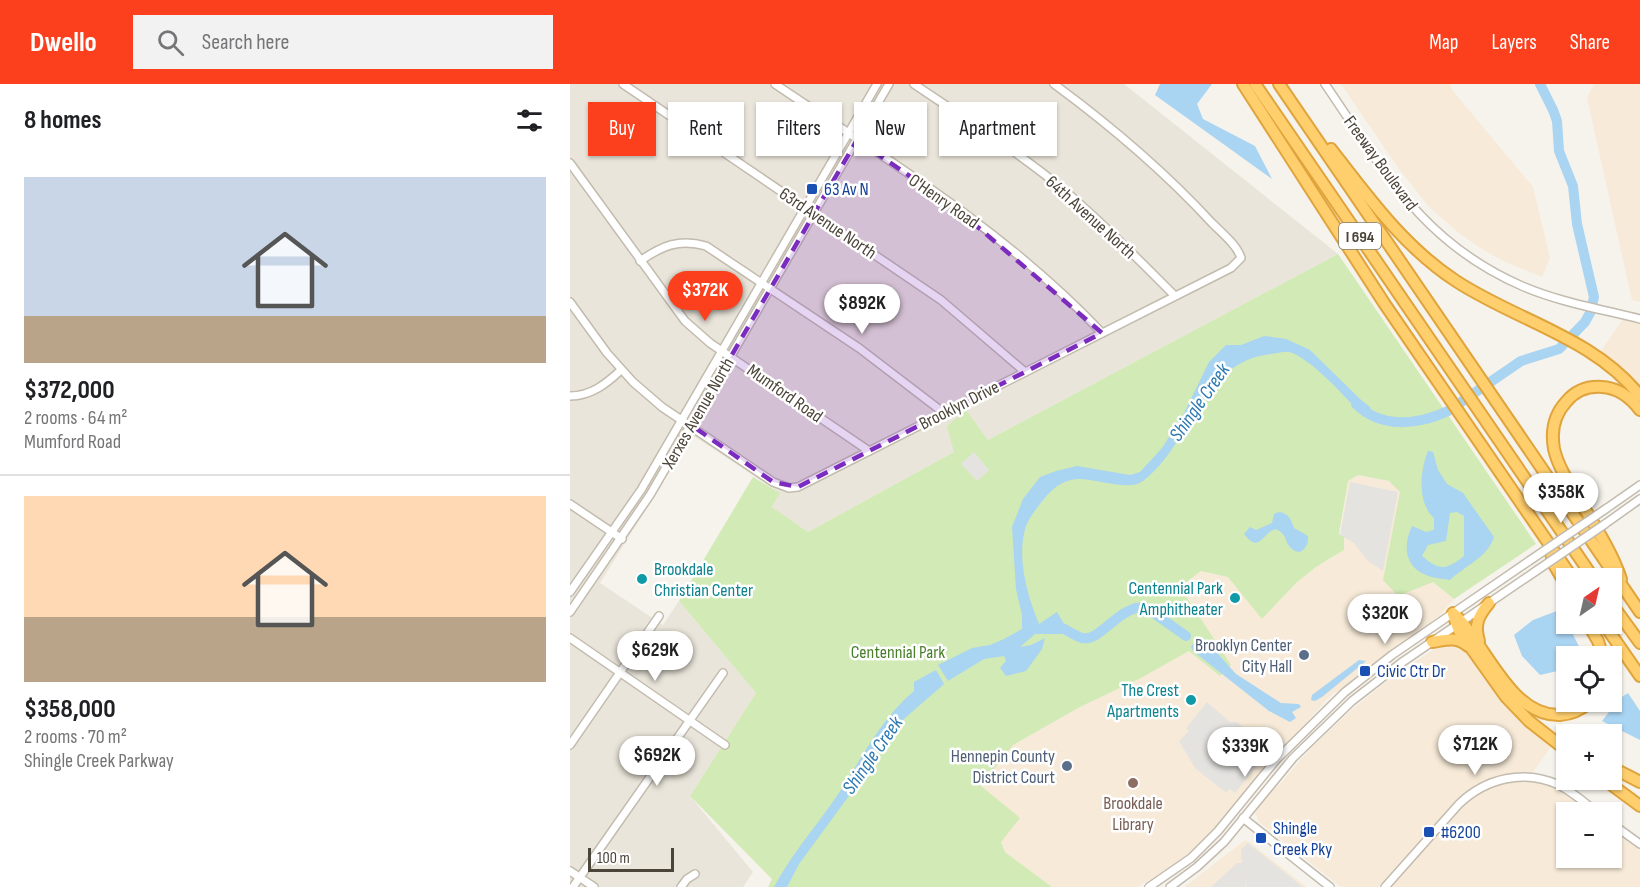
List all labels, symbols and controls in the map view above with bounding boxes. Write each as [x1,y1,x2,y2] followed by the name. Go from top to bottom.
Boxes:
[133,15,553,69] search box
[30,26,97,59] text: Dwello
[154,26,187,59] icon: search
[202,29,289,56] text: Search here
[1429,30,1458,55] text: Map
[1491,30,1537,55] text: Layers
[1570,30,1610,55] text: Share
[588,102,656,156] chip: Buy
[668,102,744,156] chip: Rent
[756,102,842,156] chip: Filters
[854,102,927,156] chip: New
[939,102,1057,156] chip: Apartment
[513,104,546,137] icon: filters
[24,105,102,136] text: 8 homes
[1339,112,1422,215] street label: Freeway Boulevard
[905,170,983,233] street label: O'Henry Road
[1041,171,1140,263] street label: 64th Avenue North
[824,179,869,200] place label: 63 Av N
[805,182,819,196] marker: 63 Av N
[775,183,880,264] street label: 63rd Avenue North
[231,216,339,324] icon: home
[1339,223,1381,249] road number: I 694
[663,271,747,322] pin: $372K
[682,278,728,302] text: $372K
[820,284,904,335] pin: $892K
[838,291,886,315] text: $892K
[658,354,739,473] street label: Xerxes Avenue North
[1164,359,1236,446] water label: Shingle Creek
[743,360,826,427] street label: Mumford Road
[24,375,115,406] text: $372,000
[916,376,1003,435] street label: Brooklyn Drive
[24,406,128,430] text: 2 rooms · 64 m²
[24,430,121,454] text: Mumford Road
[1519,473,1603,524] pin: $358K
[1537,480,1585,504] text: $358K
[231,535,339,643] icon: home
[654,559,753,601] place label: Brookdale Christian Center
[1556,568,1622,634] north arrow
[1556,568,1622,868] map controls
[635,572,649,586] marker: Brookdale Christian Center
[1129,578,1223,620] place label: Centennial Park Amphitheater
[1228,591,1242,605] marker: Centennial Park Amphitheater
[1343,594,1427,645] pin: $320K
[1361,601,1409,625] text: $320K
[613,631,697,682] pin: $629K
[1195,635,1292,677] place label: Brooklyn Center City Hall
[631,638,679,662] text: $629K
[851,642,945,663] park label: Centennial Park
[1556,646,1622,712] button: locate
[1297,648,1311,662] marker: Brooklyn Center City Hall
[1377,661,1446,682] place label: Civic Ctr Dr
[1358,664,1372,678] marker: Civic Ctr Dr
[1106,680,1180,722] place label: The Crest Apartments
[1184,693,1198,707] marker: The Crest Apartments
[24,694,116,725] text: $358,000
[837,712,909,799] water label: Shingle Creek
[1556,724,1622,790] button: +
[24,725,127,749] text: 2 rooms · 70 m²
[1433,725,1517,776] pin: $712K
[1203,727,1287,778] pin: $339K
[1452,732,1498,756] text: $712K
[1221,734,1269,758] text: $339K
[615,736,699,787] pin: $692K
[633,743,681,767] text: $692K
[951,746,1055,788] place label: Hennepin County District Court
[24,749,174,773] text: Shingle Creek Parkway
[1060,759,1074,773] marker: Hennepin County District Court
[1126,776,1140,790] marker: Brookdale Library
[1103,793,1163,835] place label: Brookdale Library
[1556,802,1622,868] button: −
[1273,818,1332,860] place label: Shingle Creek Pky
[1441,822,1481,843] place label: #6200
[1422,825,1436,839] marker: #6200
[1254,831,1268,845] marker: Shingle Creek Pky
[588,845,674,872] scale bar
[597,849,630,868] text: 100 m

